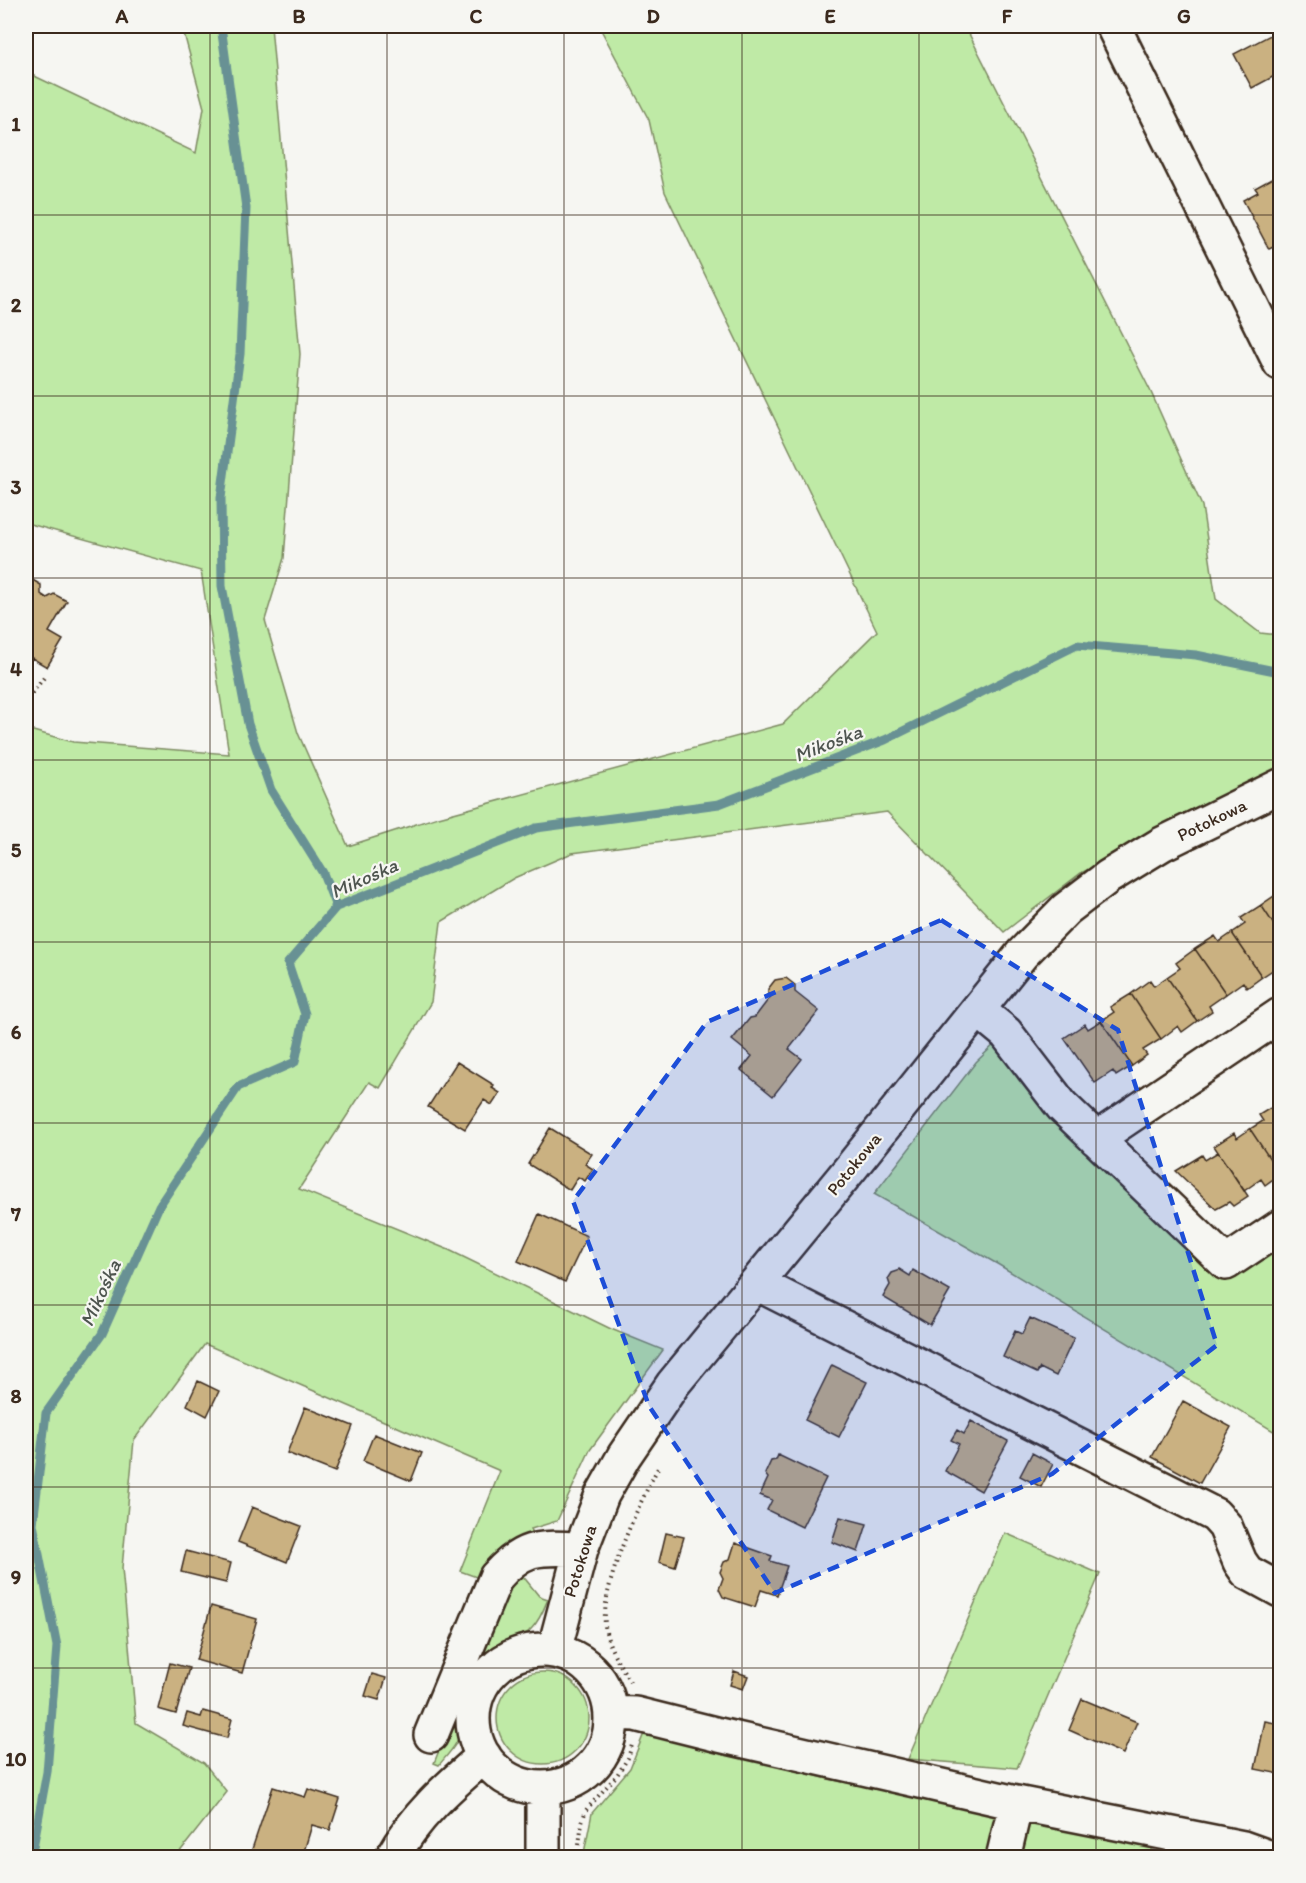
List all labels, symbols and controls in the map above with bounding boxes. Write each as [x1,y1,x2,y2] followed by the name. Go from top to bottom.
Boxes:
[115,4,129,28] text: A
[293,4,306,28] text: B
[470,4,483,28] text: C
[646,4,660,28] text: D
[824,4,836,28] text: E
[1002,4,1013,28] text: F
[1177,4,1191,28] text: G
[11,112,21,136] text: 1
[11,293,22,317] text: 2
[11,475,22,499] text: 3
[10,657,22,681] text: 4
[791,719,866,767] water label: Mikośka
[1174,793,1251,846] street label: Potokowa
[11,838,22,862] text: 5
[327,852,402,903] water label: Mikośka
[11,1020,22,1044] text: 6
[822,1128,886,1200] street label: Potokowa
[10,1202,21,1226] text: 7
[74,1255,126,1330] water label: Mikośka
[11,1384,22,1408] text: 8
[559,1521,602,1600] street label: Potokowa
[11,1565,21,1589] text: 9
[5,1747,27,1771] text: 10

